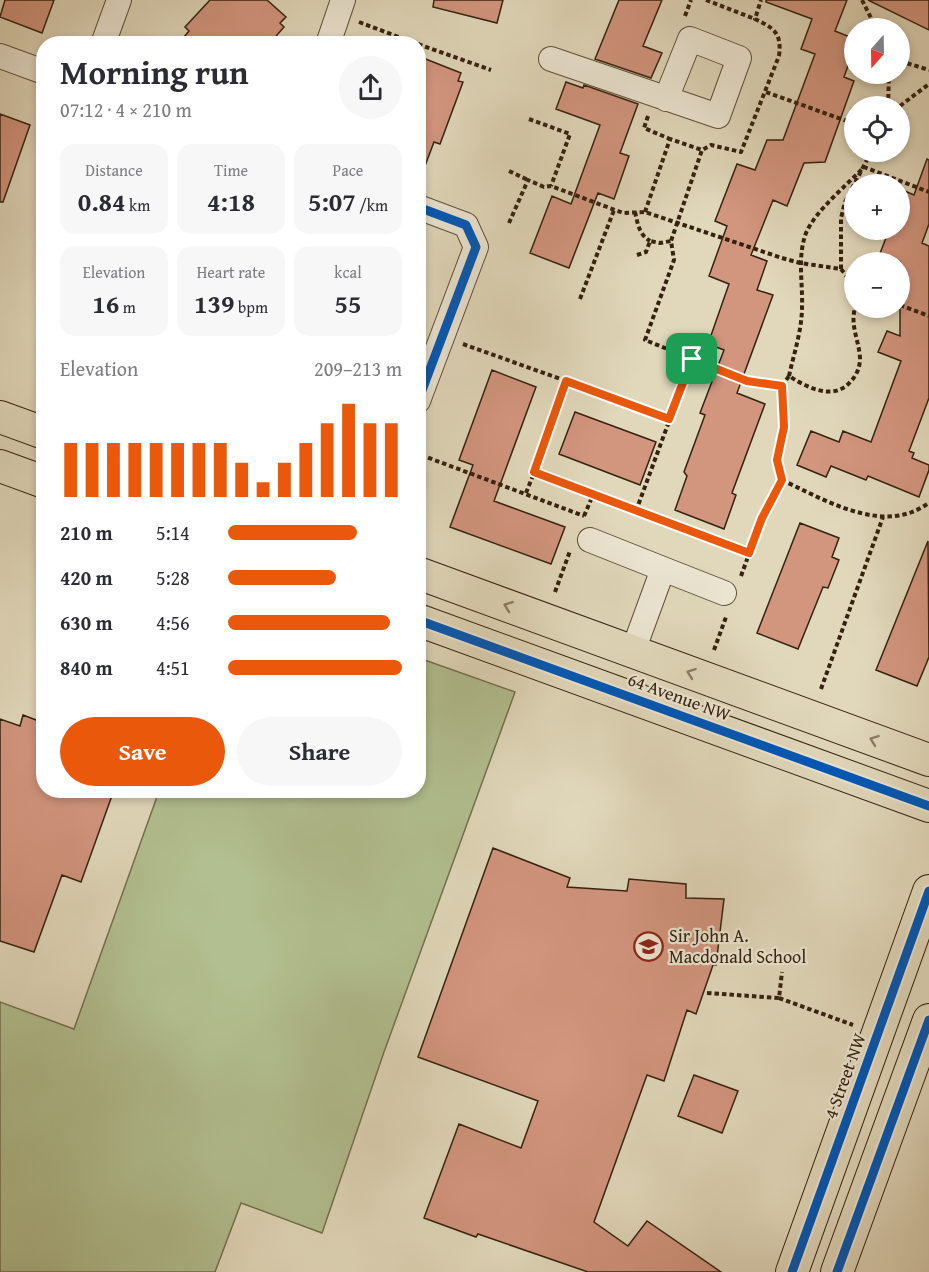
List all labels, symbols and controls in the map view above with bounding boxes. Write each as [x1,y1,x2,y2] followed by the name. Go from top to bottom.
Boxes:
[844,18,910,84] north arrow
[844,18,910,318] map controls
[60,48,249,96] text: Morning run
[339,56,402,119] button: share
[60,95,192,124] text: 07:12 · 4 × 210 m
[844,96,910,162] button: locate
[85,158,143,182] text: Distance
[214,158,248,182] text: Time
[333,158,363,182] text: Pace
[844,174,910,240] button: +
[78,182,126,221] text: 0.84
[207,182,255,221] text: 4:18
[308,182,356,221] text: 5:07
[126,193,150,217] text: km
[356,193,388,217] text: /km
[844,252,910,318] button: −
[83,260,145,284] text: Elevation
[197,260,265,284] text: Heart rate
[334,260,362,284] text: kcal
[92,284,119,323] text: 16
[194,284,234,323] text: 139
[335,284,361,323] text: 55
[119,295,136,319] text: m
[234,295,268,319] text: bpm
[666,333,717,384] pin
[675,342,708,375] icon: arrive
[60,354,138,383] text: Elevation
[314,354,402,383] text: 209–213 m
[60,518,113,547] text: 210 m
[156,518,190,547] text: 5:14
[60,563,113,592] text: 420 m
[156,563,190,592] text: 5:28
[503,600,514,613] one-way arrow
[60,608,113,637] text: 630 m
[156,608,190,637] text: 4:56
[60,653,113,682] text: 840 m
[156,653,190,682] text: 4:51
[624,665,735,728] street label: 64 Avenue NW
[686,667,697,680] one-way arrow
[60,717,225,786] button: Save
[237,717,402,786] button: Share
[869,735,880,747] one-way arrow
[669,922,806,970] place label: Sir John A. Macdonald School
[632,930,664,962] school or university icon: Sir John A. Macdonald School
[817,1029,873,1122] street label: 4 Street NW

